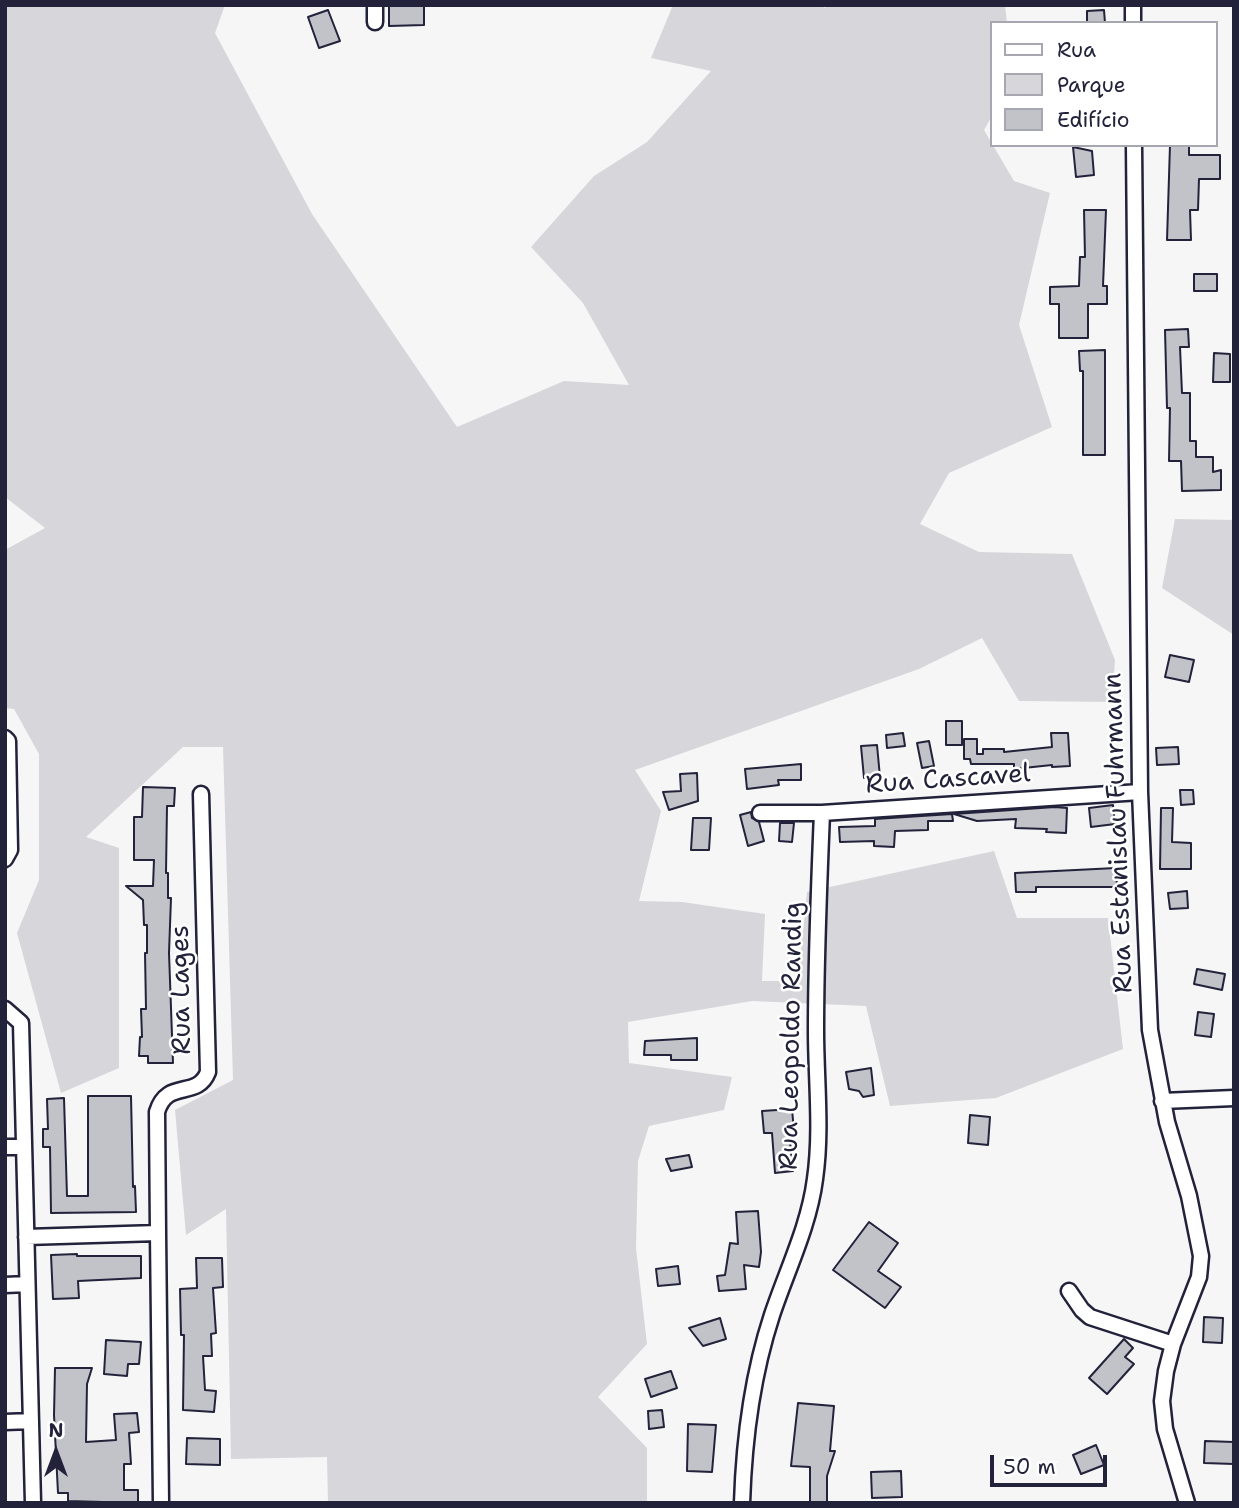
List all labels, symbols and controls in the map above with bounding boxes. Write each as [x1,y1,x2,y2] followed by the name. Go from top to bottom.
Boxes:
[990,21,1218,147] legend
[1057,36,1096,64] text: Rua
[1057,71,1126,99] text: Parque
[1057,106,1129,134] text: Edifício
[1098,672,1140,994] street label: Rua Estanislau Fuhrmann
[865,759,1031,801] street label: Rua Cascavel
[774,902,810,1170] street label: Rua Leopoldo Randig
[165,925,199,1055] street label: Rua Lages
[21,1417,91,1487] north arrow
[48,1418,64,1443] text: N
[994,1442,1111,1486] scale bar
[1003,1453,1056,1481] text: 50 m

